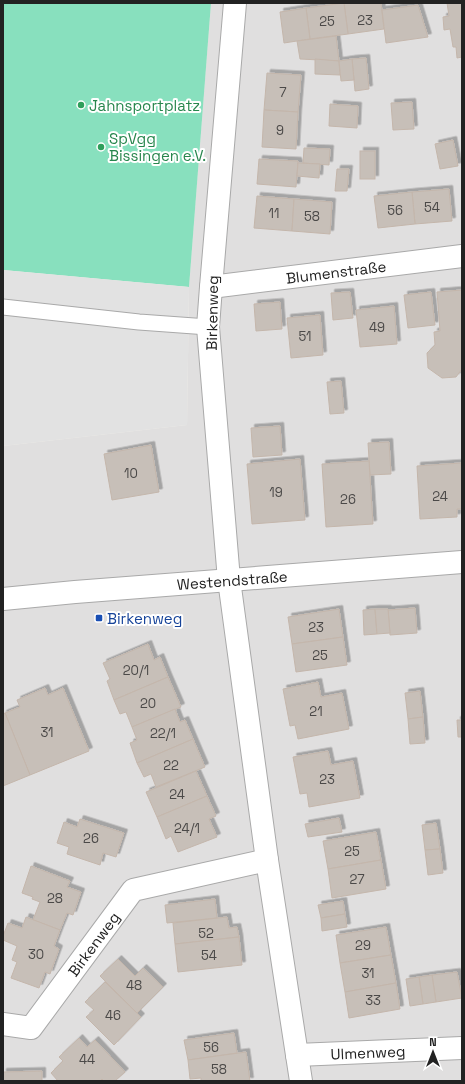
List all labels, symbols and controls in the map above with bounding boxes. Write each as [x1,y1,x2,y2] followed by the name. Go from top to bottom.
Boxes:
[357,12,373,29] house number: 23
[319,13,335,30] house number: 25
[279,84,287,101] house number: 7
[89,96,200,115] place label: Jahnsportplatz
[76,100,86,110] marker: Jahnsportplatz
[276,122,284,139] house number: 9
[109,129,206,165] place label: SpVgg Bissingen e.V.
[96,142,106,152] marker: SpVgg Bissingen e.V.
[424,199,440,216] house number: 54
[387,202,403,219] house number: 56
[269,205,279,222] house number: 11
[304,208,320,225] house number: 58
[285,256,387,287] street label: Blumenstraße
[202,275,222,351] street label: Birkenweg
[369,319,385,336] house number: 49
[298,328,312,345] house number: 51
[124,465,138,482] house number: 10
[269,484,283,501] house number: 19
[432,488,448,505] house number: 24
[340,491,356,508] house number: 26
[176,566,288,594] street label: Westendstraße
[107,609,182,628] place label: Birkenweg
[94,613,104,623] marker: Birkenweg
[308,619,324,636] house number: 23
[312,647,328,664] house number: 25
[123,662,149,679] house number: 20/1
[140,695,156,712] house number: 20
[309,703,323,720] house number: 21
[40,724,54,741] house number: 31
[150,725,176,742] house number: 22/1
[163,757,179,774] house number: 22
[319,771,335,788] house number: 23
[169,786,185,803] house number: 24
[174,820,200,837] house number: 24/1
[83,830,99,847] house number: 26
[344,843,360,860] house number: 25
[349,871,365,888] house number: 27
[47,890,63,907] house number: 28
[63,908,123,980] street label: Birkenweg
[198,925,214,942] house number: 52
[355,937,371,954] house number: 29
[28,946,44,963] house number: 30
[201,947,217,964] house number: 54
[361,965,375,982] house number: 31
[126,977,142,994] house number: 48
[365,992,381,1009] house number: 33
[105,1007,121,1024] house number: 46
[413,1032,453,1072] north arrow
[429,1035,437,1049] text: N
[203,1039,219,1056] house number: 56
[330,1041,406,1063] street label: Ulmenweg
[79,1051,95,1068] house number: 44
[211,1061,227,1078] house number: 58

